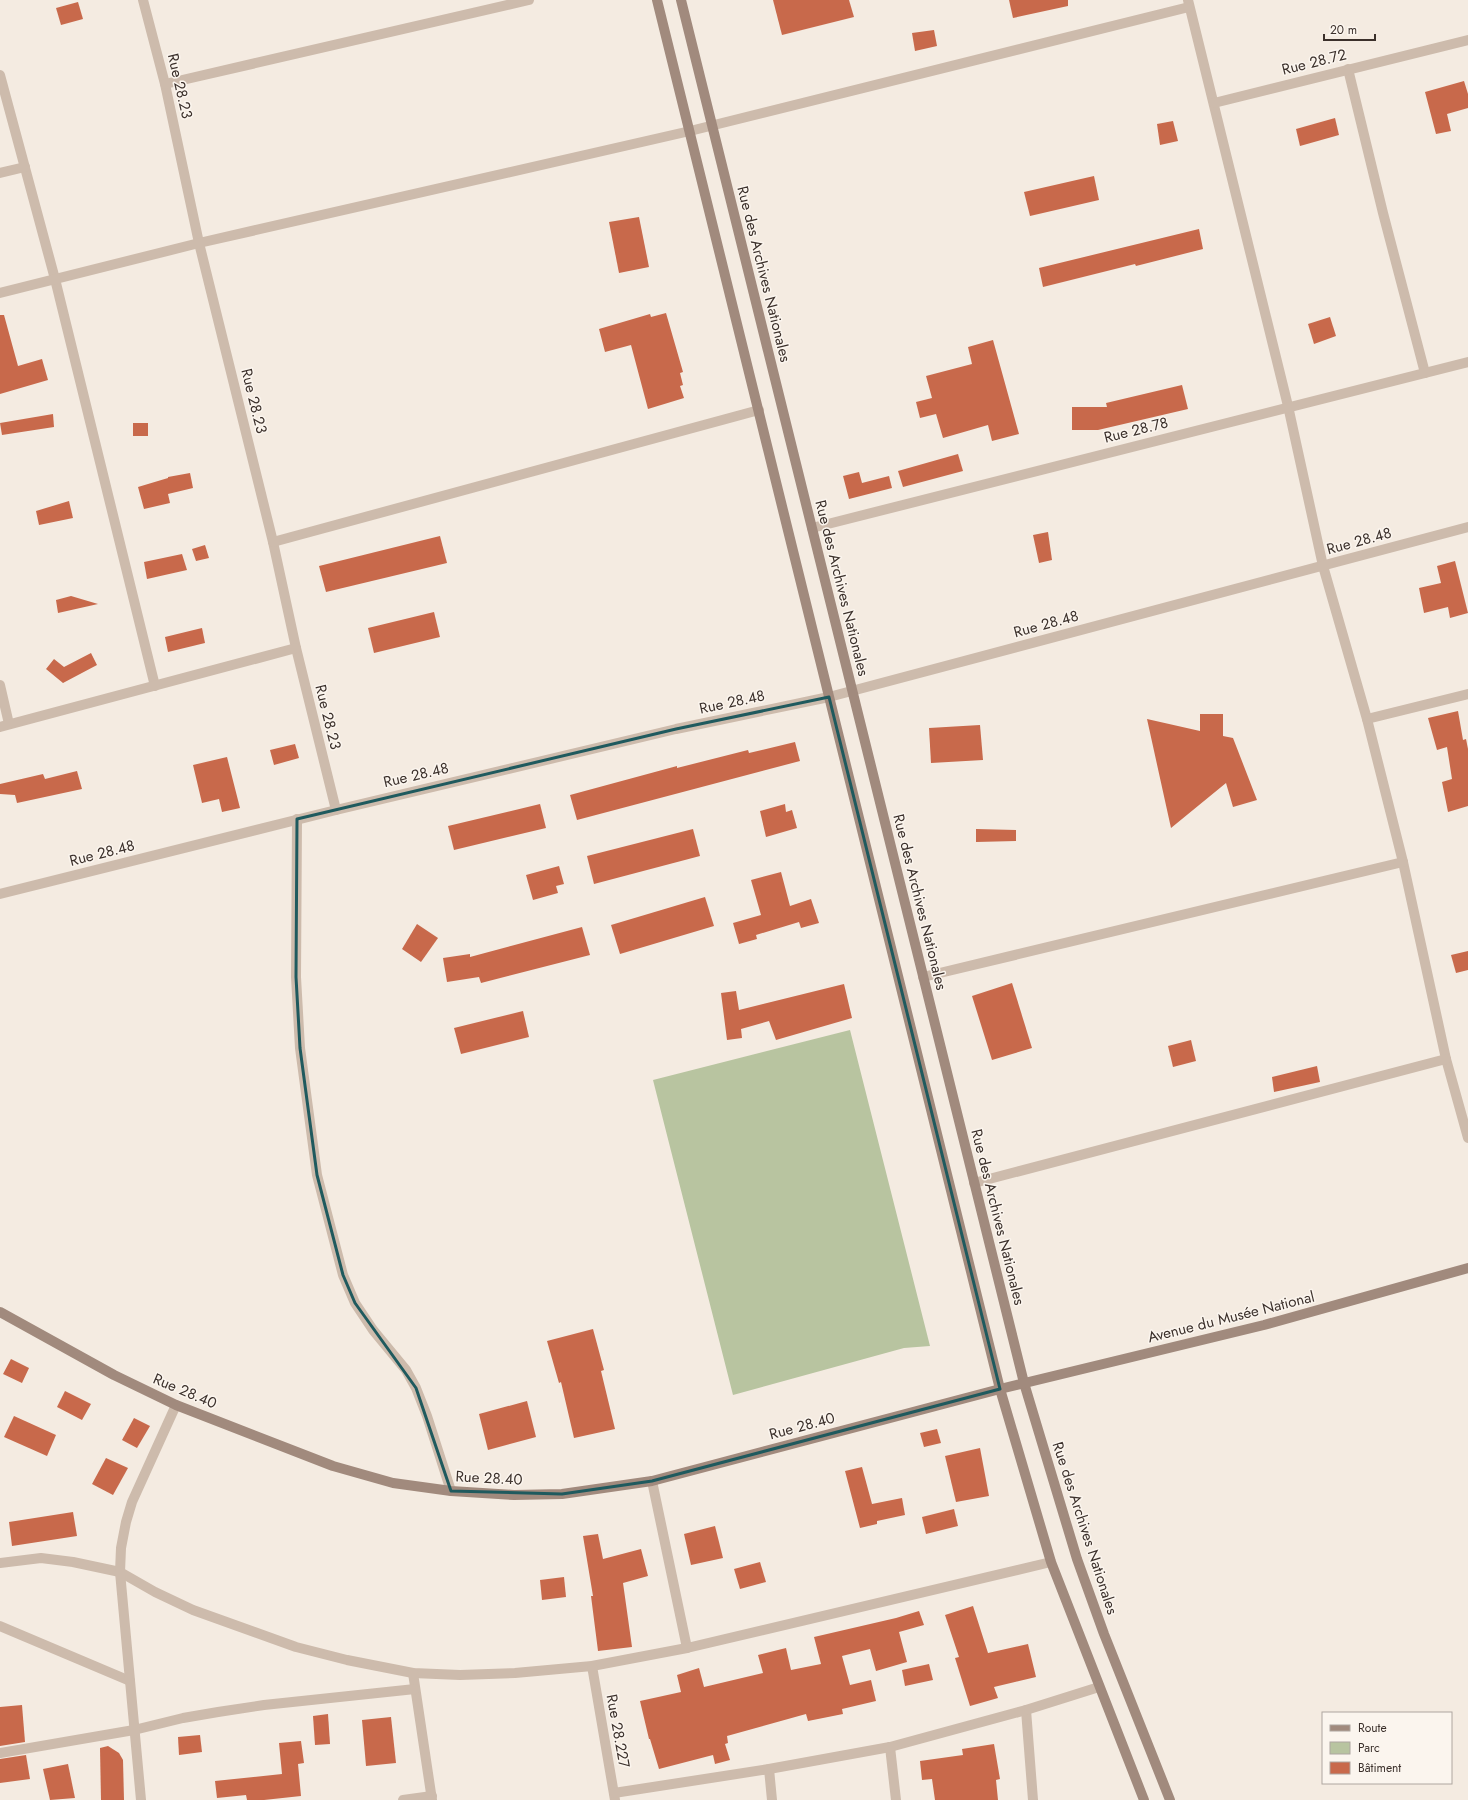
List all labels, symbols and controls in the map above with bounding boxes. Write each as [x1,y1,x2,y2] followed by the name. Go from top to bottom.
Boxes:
[1324,16,1375,42] scale bar
[1330,21,1357,39] text: 20 m
[1279,43,1349,81] street label: Rue 28.72
[162,51,198,121] street label: Rue 28.23
[731,184,797,364] street label: Rue des Archives Nationales
[235,366,273,436] street label: Rue 28.23
[1102,411,1170,449] street label: Rue 28.78
[809,498,875,678] street label: Rue des Archives Nationales
[1324,522,1394,560] street label: Rue 28.48
[1011,605,1081,643] street label: Rue 28.48
[309,682,347,752] street label: Rue 28.23
[697,684,767,720] street label: Rue 28.48
[381,757,451,793] street label: Rue 28.48
[887,812,953,992] street label: Rue des Archives Nationales
[67,834,137,872] street label: Rue 28.48
[965,1127,1031,1307] street label: Rue des Archives Nationales
[1145,1286,1317,1348] street label: Avenue du Musée National
[150,1368,220,1414] street label: Rue 28.40
[767,1407,837,1445] street label: Rue 28.40
[1047,1439,1123,1617] street label: Rue des Archives Nationales
[455,1465,523,1491] street label: Rue 28.40
[601,1692,635,1770] street label: Rue 28.227
[1322,1712,1452,1784] legend
[1358,1719,1387,1737] text: Route
[1358,1739,1380,1757] text: Parc
[1358,1759,1401,1777] text: Bâtiment

